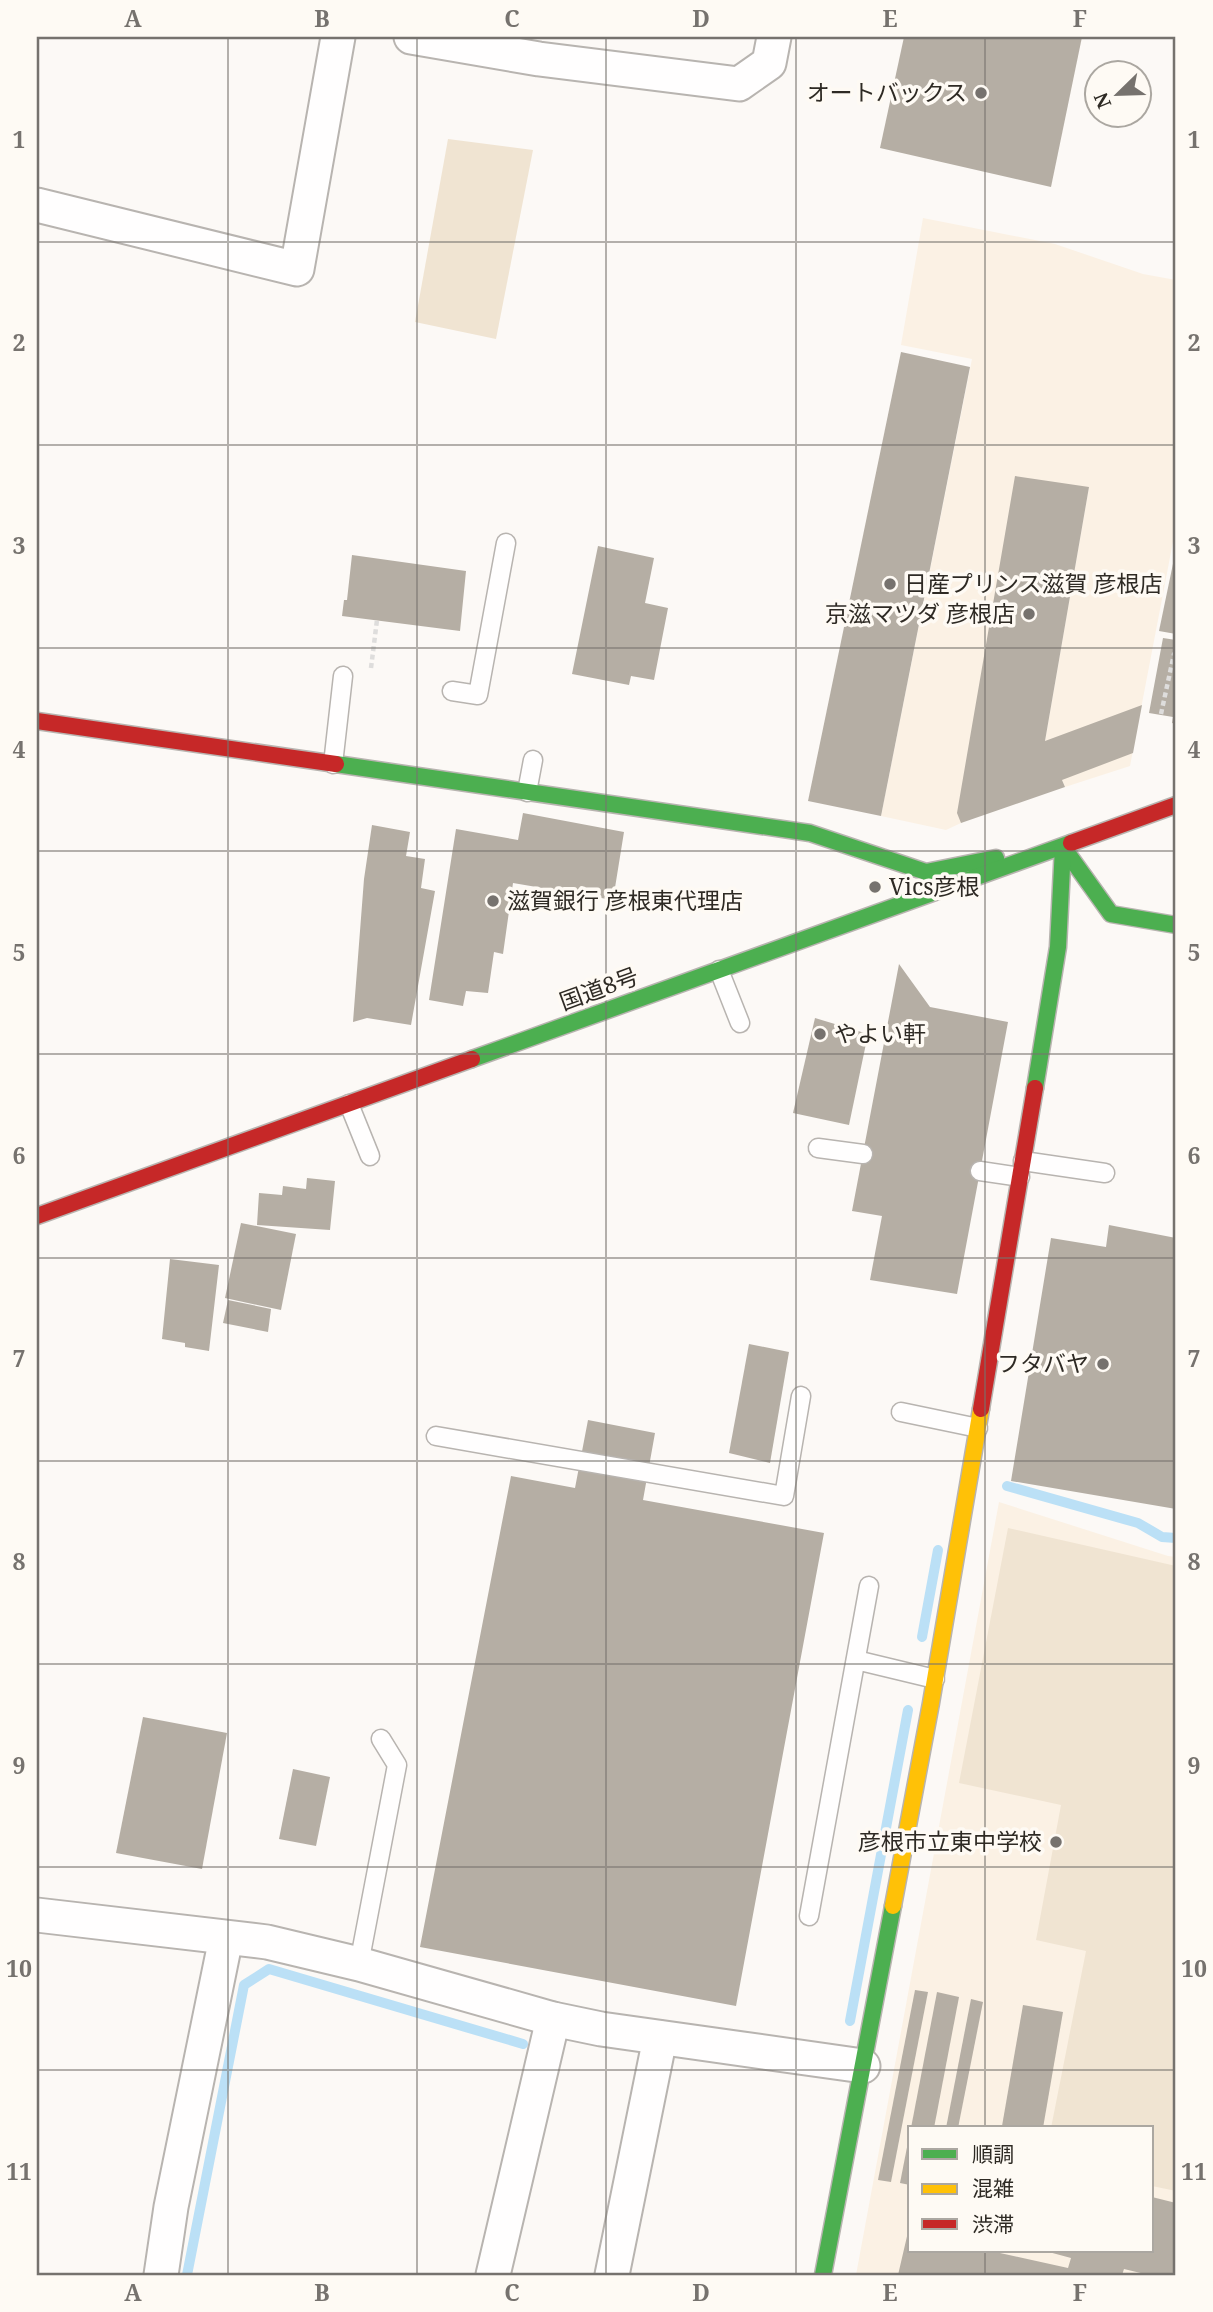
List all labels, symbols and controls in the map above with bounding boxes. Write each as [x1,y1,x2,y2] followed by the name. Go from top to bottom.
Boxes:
[124,2,142,34] text: A
[314,2,330,34] text: B
[504,2,520,34] text: C
[692,2,710,34] text: D
[882,2,898,34] text: E
[1073,2,1087,34] text: F
[1084,60,1154,130] north arrow
[807,76,967,108] place label: オートバックス
[973,85,989,101] marker: オートバックス
[1087,89,1117,113] text: N
[13,123,26,155] text: 1
[1188,123,1201,155] text: 1
[13,326,26,358] text: 2
[1188,326,1201,358] text: 2
[13,529,26,561] text: 3
[1188,529,1201,561] text: 3
[904,567,1163,599] place label: 日産プリンス滋賀 彦根店
[882,576,898,592] marker: 日産プリンス滋賀 彦根店
[825,597,1015,629] place label: 京滋マツダ 彦根店
[1021,606,1037,622] marker: 京滋マツダ 彦根店
[13,733,26,765] text: 4
[1188,733,1201,765] text: 4
[889,870,980,902] place label: Vics彦根
[867,879,883,895] marker: Vics彦根
[507,884,743,916] place label: 滋賀銀行 彦根東代理店
[485,893,501,909] marker: 滋賀銀行 彦根東代理店
[13,936,26,968] text: 5
[1188,936,1201,968] text: 5
[555,959,643,1017] street label: 国道8号
[834,1017,926,1049] place label: やよい軒
[812,1026,828,1042] marker: やよい軒
[13,1139,26,1171] text: 6
[1188,1139,1201,1171] text: 6
[13,1342,26,1374] text: 7
[1188,1342,1201,1374] text: 7
[997,1347,1089,1379] place label: フタバヤ
[1095,1356,1111,1372] marker: フタバヤ
[13,1545,26,1577] text: 8
[1188,1545,1201,1577] text: 8
[13,1749,26,1781] text: 9
[1188,1749,1201,1781] text: 9
[858,1825,1042,1857] place label: 彦根市立東中学校
[1048,1834,1064,1850] marker: 彦根市立東中学校
[6,1952,32,1984] text: 10
[1181,1952,1207,1984] text: 10
[908,2126,1154,2252] legend
[972,2140,1014,2168] text: 順調
[6,2155,32,2187] text: 11
[1181,2155,1207,2187] text: 11
[972,2174,1014,2202] text: 混雑
[972,2210,1014,2238] text: 渋滞
[124,2276,142,2308] text: A
[314,2276,330,2308] text: B
[504,2276,520,2308] text: C
[692,2276,710,2308] text: D
[882,2276,898,2308] text: E
[1073,2276,1087,2308] text: F

